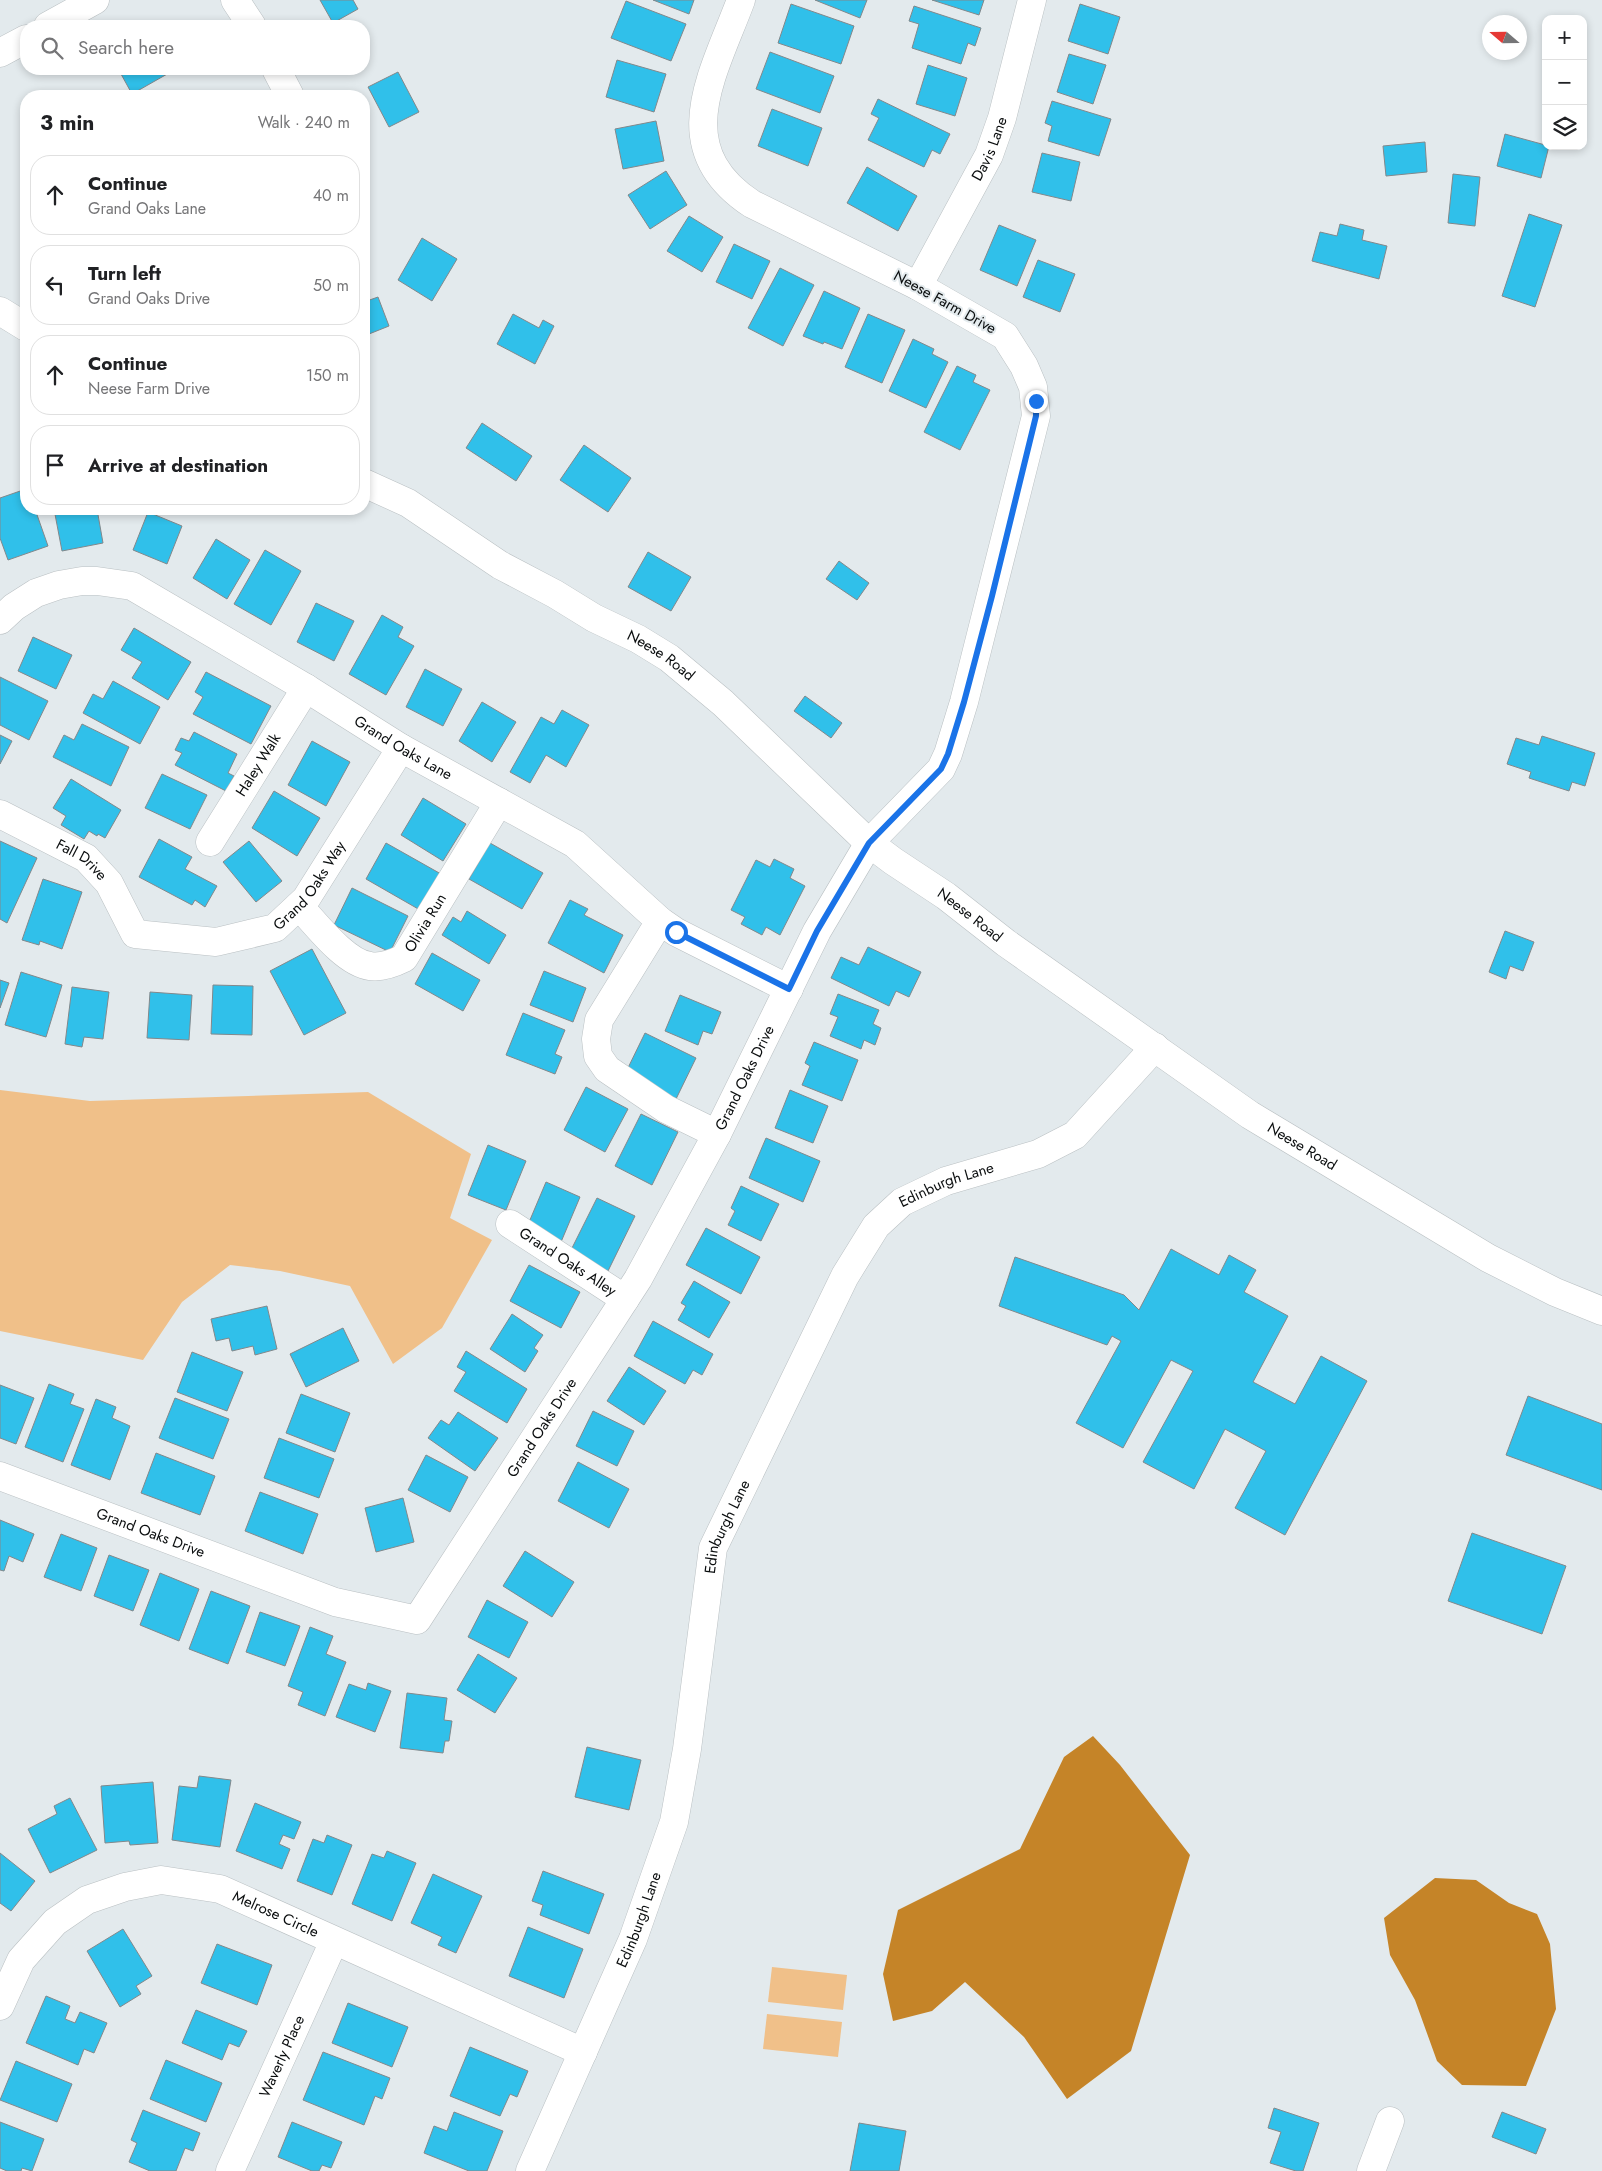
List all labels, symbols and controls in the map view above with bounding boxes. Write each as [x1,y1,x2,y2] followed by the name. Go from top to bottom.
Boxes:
[1482,15,1527,60] north arrow
[1542,15,1587,150] map controls
[1542,15,1587,60] button: +
[20,20,370,75] search box
[38,34,66,62] icon: search
[78,34,174,61] text: Search here
[1542,60,1587,105] button: −
[1542,105,1587,150] button: layers
[40,108,94,138] text: 3 min
[258,111,350,134] text: Walk · 240 m
[966,113,1013,185] street label: Davis Lane
[88,170,167,197] text: Continue
[41,181,69,209] icon: ahead
[313,184,349,207] text: 40 m
[88,197,206,220] text: Grand Oaks Lane
[88,260,161,287] text: Turn left
[890,265,1001,339] street label: Neese Farm Drive
[41,271,69,299] icon: left
[313,274,349,297] text: 50 m
[88,287,210,310] text: Grand Oaks Drive
[88,350,167,377] text: Continue
[41,361,69,389] icon: ahead
[306,364,349,387] text: 150 m
[88,377,210,400] text: Neese Farm Drive
[1025,390,1048,413] route end
[41,451,69,479] icon: arrive
[88,452,268,479] text: Arrive at destination
[623,624,700,686] street label: Neese Road
[350,710,457,785] street label: Grand Oaks Lane
[230,729,286,801] street label: Haley Walk
[52,834,113,885] street label: Fall Drive
[268,836,351,935] street label: Grand Oaks Way
[933,882,1007,947] street label: Neese Road
[399,889,452,957] street label: Olivia Run
[665,921,688,944] route start
[709,1021,780,1134] street label: Grand Oaks Drive
[1263,1117,1341,1176] street label: Neese Road
[895,1156,997,1213] street label: Edinburgh Lane
[515,1222,621,1302] street label: Grand Oaks Alley
[501,1373,582,1482] street label: Grand Oaks Drive
[699,1476,756,1575] street label: Edinburgh Lane
[93,1502,208,1563] street label: Grand Oaks Drive
[611,1869,667,1971] street label: Edinburgh Lane
[229,1885,323,1943] street label: Melrose Circle
[254,2011,310,2101] street label: Waverly Place

